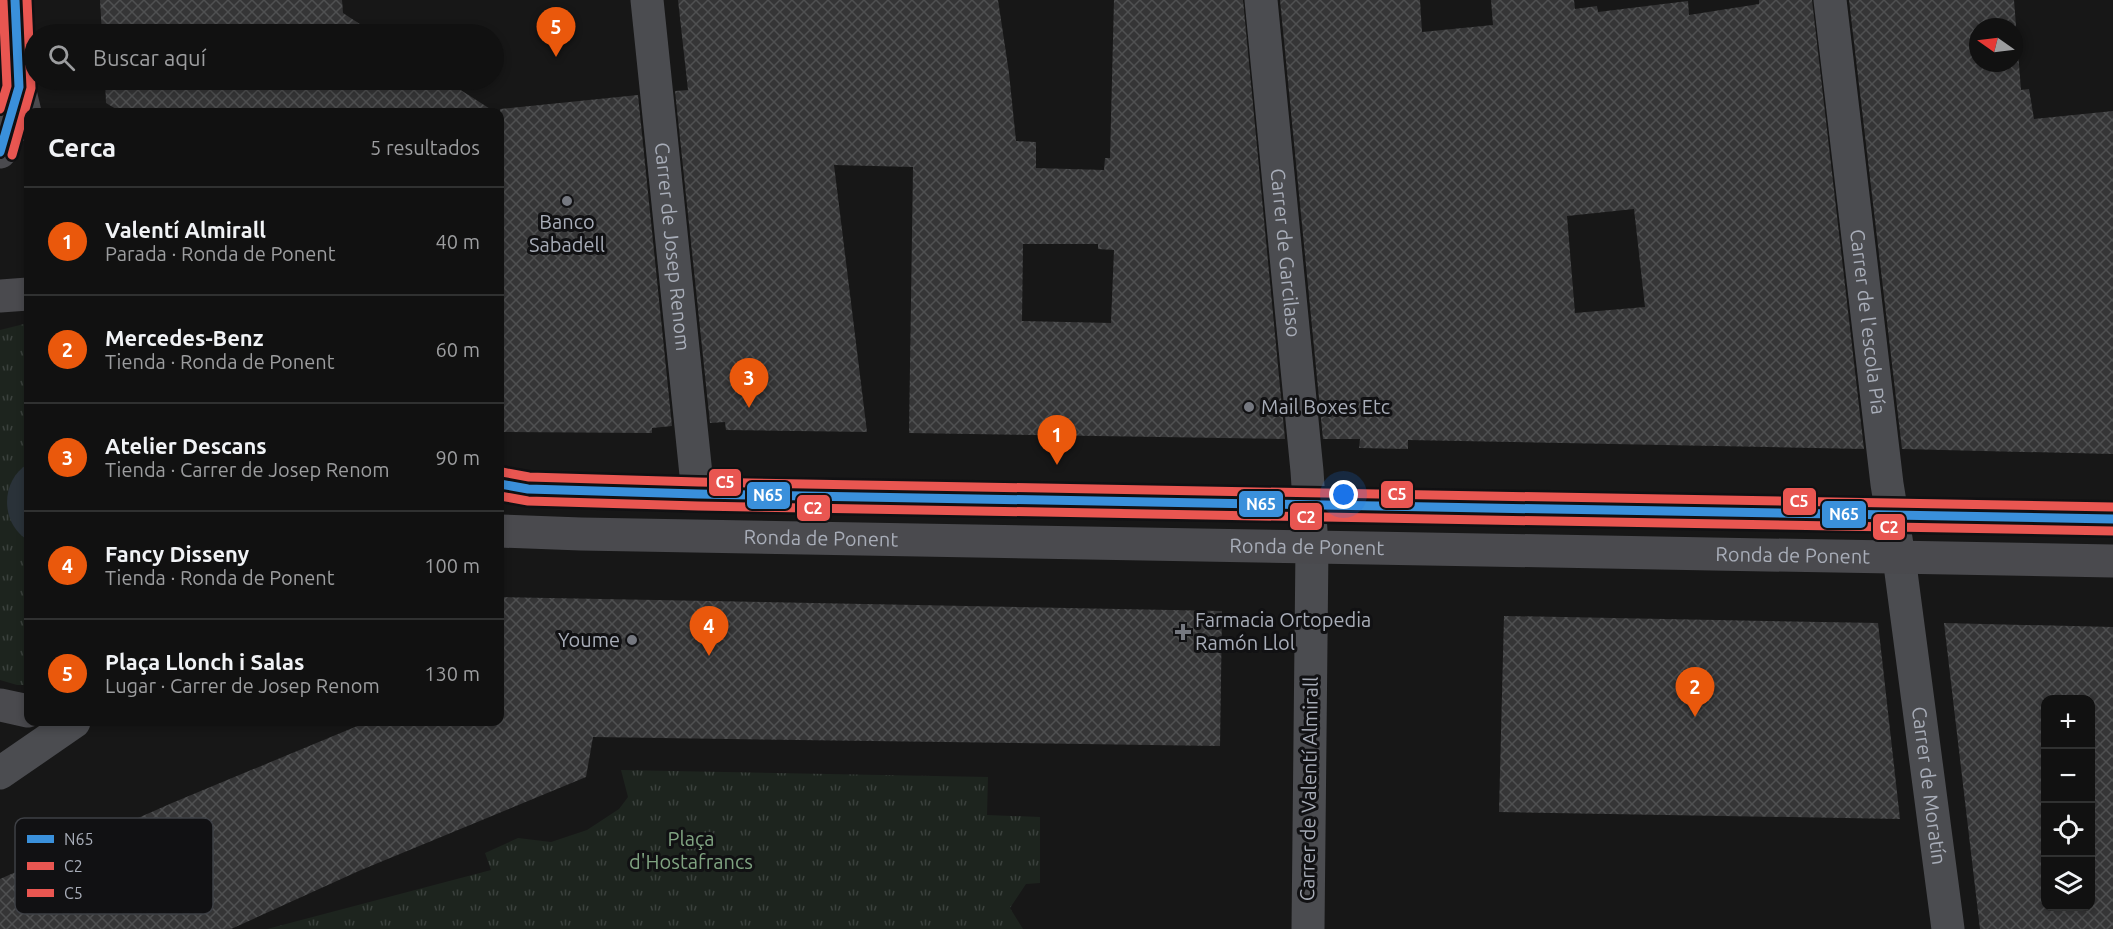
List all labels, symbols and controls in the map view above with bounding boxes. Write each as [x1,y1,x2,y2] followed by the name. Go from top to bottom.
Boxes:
[536,8,576,57] pin: 5
[1969,18,2023,72] north arrow
[24,24,504,90] search box
[45,41,78,74] icon: search
[93,45,206,70] text: Buscar aquí
[48,133,116,162] text: Cerca
[370,136,480,159] text: 5 resultados
[651,141,695,352] street label: Carrer de Josep Renom
[1267,167,1306,338] street label: Carrer de Garcilaso
[560,194,574,208] marker: Banco Sabadell
[529,210,605,256] place label: Banco Sabadell
[105,217,266,242] text: Valentí Almirall
[1846,228,1891,416] street label: Carrer de l'escola Pía
[62,230,73,253] text: 1
[436,230,480,253] text: 40 m
[105,242,336,265] text: Parada · Ronda de Ponent
[105,325,264,350] text: Mercedes-Benz
[62,338,73,361] text: 2
[436,338,480,361] text: 60 m
[105,350,335,373] text: Tienda · Ronda de Ponent
[730,358,768,408] pin: 3
[1261,395,1390,418] place label: Mail Boxes Etc
[1242,400,1256,414] marker: Mail Boxes Etc
[1038,416,1076,465] pin: 1
[105,433,267,458] text: Atelier Descans
[62,446,73,469] text: 3
[436,446,480,469] text: 90 m
[105,458,390,481] text: Tienda · Carrer de Josep Renom
[708,468,742,497] line badge: C5
[715,473,735,491] text: C5
[1329,480,1358,509] your location
[1380,480,1414,509] line badge: C5
[746,481,791,510] line badge: N65
[1387,485,1407,503] text: C5
[753,486,783,504] text: N65
[1782,487,1817,516] line badge: C5
[1238,490,1284,518] line badge: N65
[1789,492,1809,510] text: C5
[796,494,831,522] line badge: C2
[1246,495,1276,513] text: N65
[803,499,823,517] text: C2
[1821,500,1867,529] line badge: N65
[1289,502,1323,531] line badge: C2
[1829,505,1859,523] text: N65
[1296,508,1316,526] text: C2
[1872,513,1906,541] line badge: C2
[1879,518,1899,536] text: C2
[743,525,899,551] street label: Ronda de Ponent
[1229,533,1384,559] street label: Ronda de Ponent
[105,541,249,566] text: Fancy Disseny
[1715,542,1870,568] street label: Ronda de Ponent
[62,554,73,577] text: 4
[424,554,480,577] text: 100 m
[105,566,335,589] text: Tienda · Ronda de Ponent
[690,606,728,656] pin: 4
[1195,608,1371,654] place label: Farmacia Ortopedia Ramón Llol
[1176,625,1190,639] marker: Farmacia Ortopedia Ramón Llol
[558,628,620,651] place label: Youme
[625,633,639,647] marker: Youme
[105,649,304,674] text: Plaça Llonch i Salas
[62,662,73,685] text: 5
[424,662,480,685] text: 130 m
[1676,668,1714,717] pin: 2
[105,674,380,697] text: Lugar · Carrer de Josep Renom
[1295,677,1322,901] street label: Carrer de Valentí Almirall
[2041,695,2095,911] map controls
[2041,695,2095,749] button: +
[1908,705,1951,866] street label: Carrer de Moratín
[2041,749,2095,803] button: −
[2041,803,2095,857] button: locate
[15,818,213,914] legend
[629,827,753,873] park label: Plaça d'Hostafrancs
[64,830,93,848] text: N65
[64,857,83,875] text: C2
[2041,857,2095,911] button: layers
[64,884,83,902] text: C5

